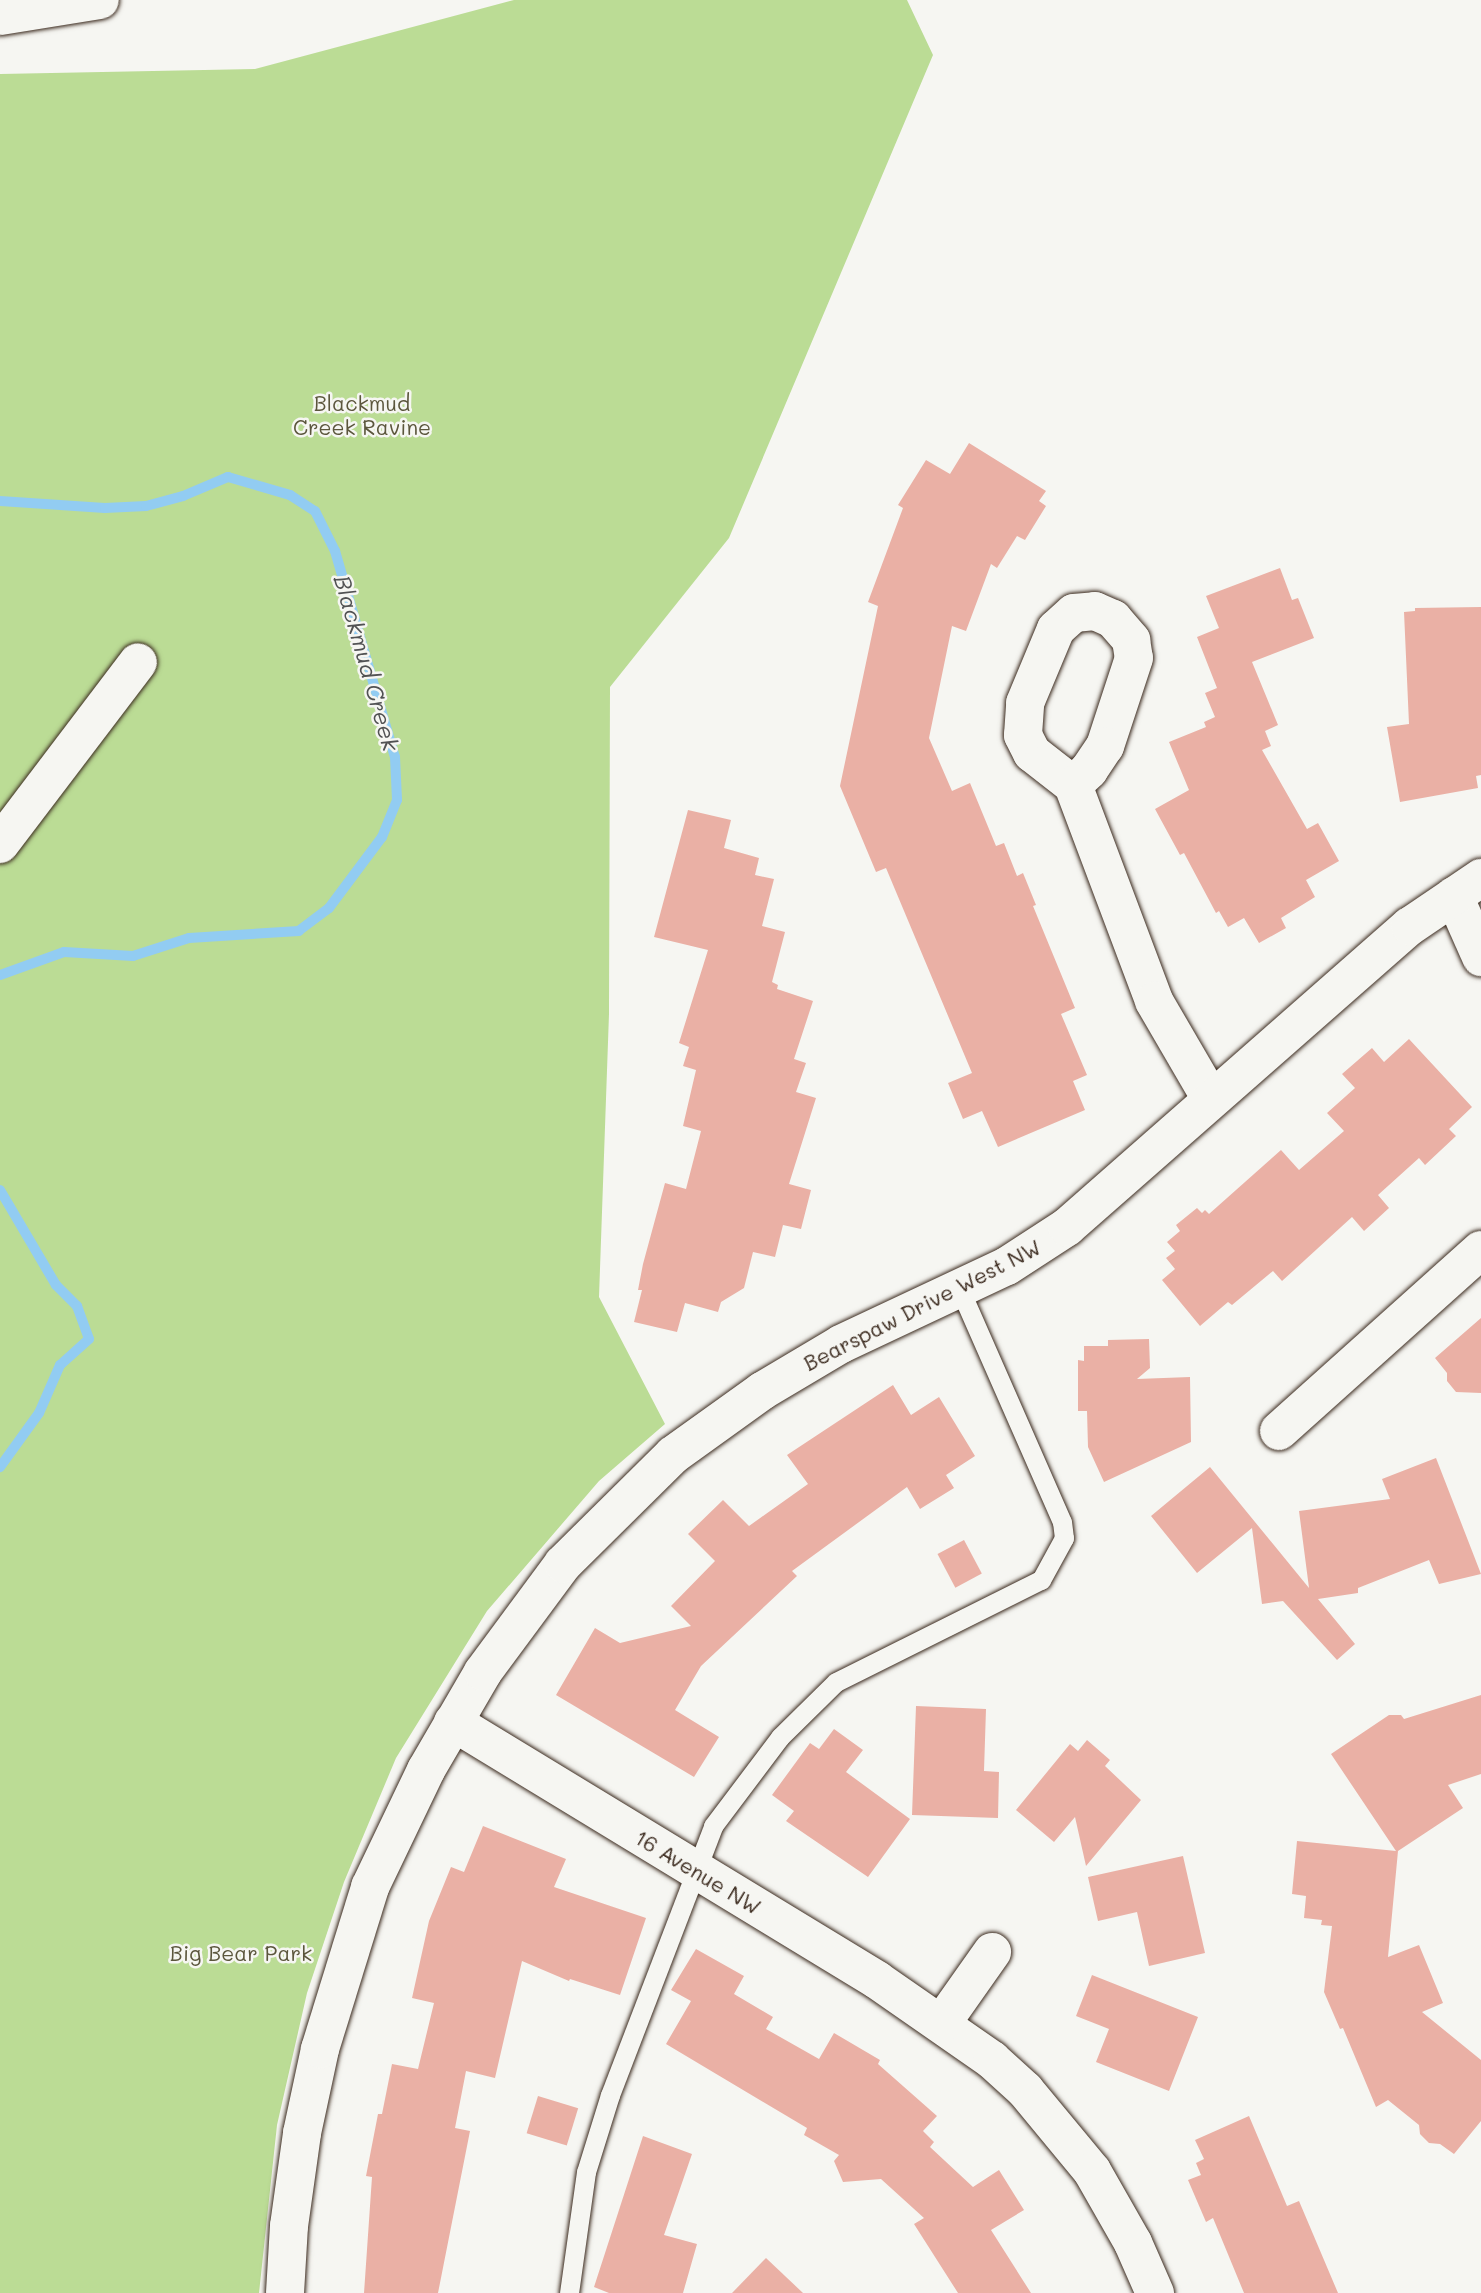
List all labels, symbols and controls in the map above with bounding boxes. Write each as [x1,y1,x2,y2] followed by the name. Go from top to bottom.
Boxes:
[293,390,431,440] park label: Blackmud Creek Ravine
[329,572,405,754] water label: Blackmud Creek
[799,1234,1045,1376] street label: Bearspaw Drive West NW
[631,1825,765,1919] street label: 16 Avenue NW
[170,1940,312,1966] park label: Big Bear Park

